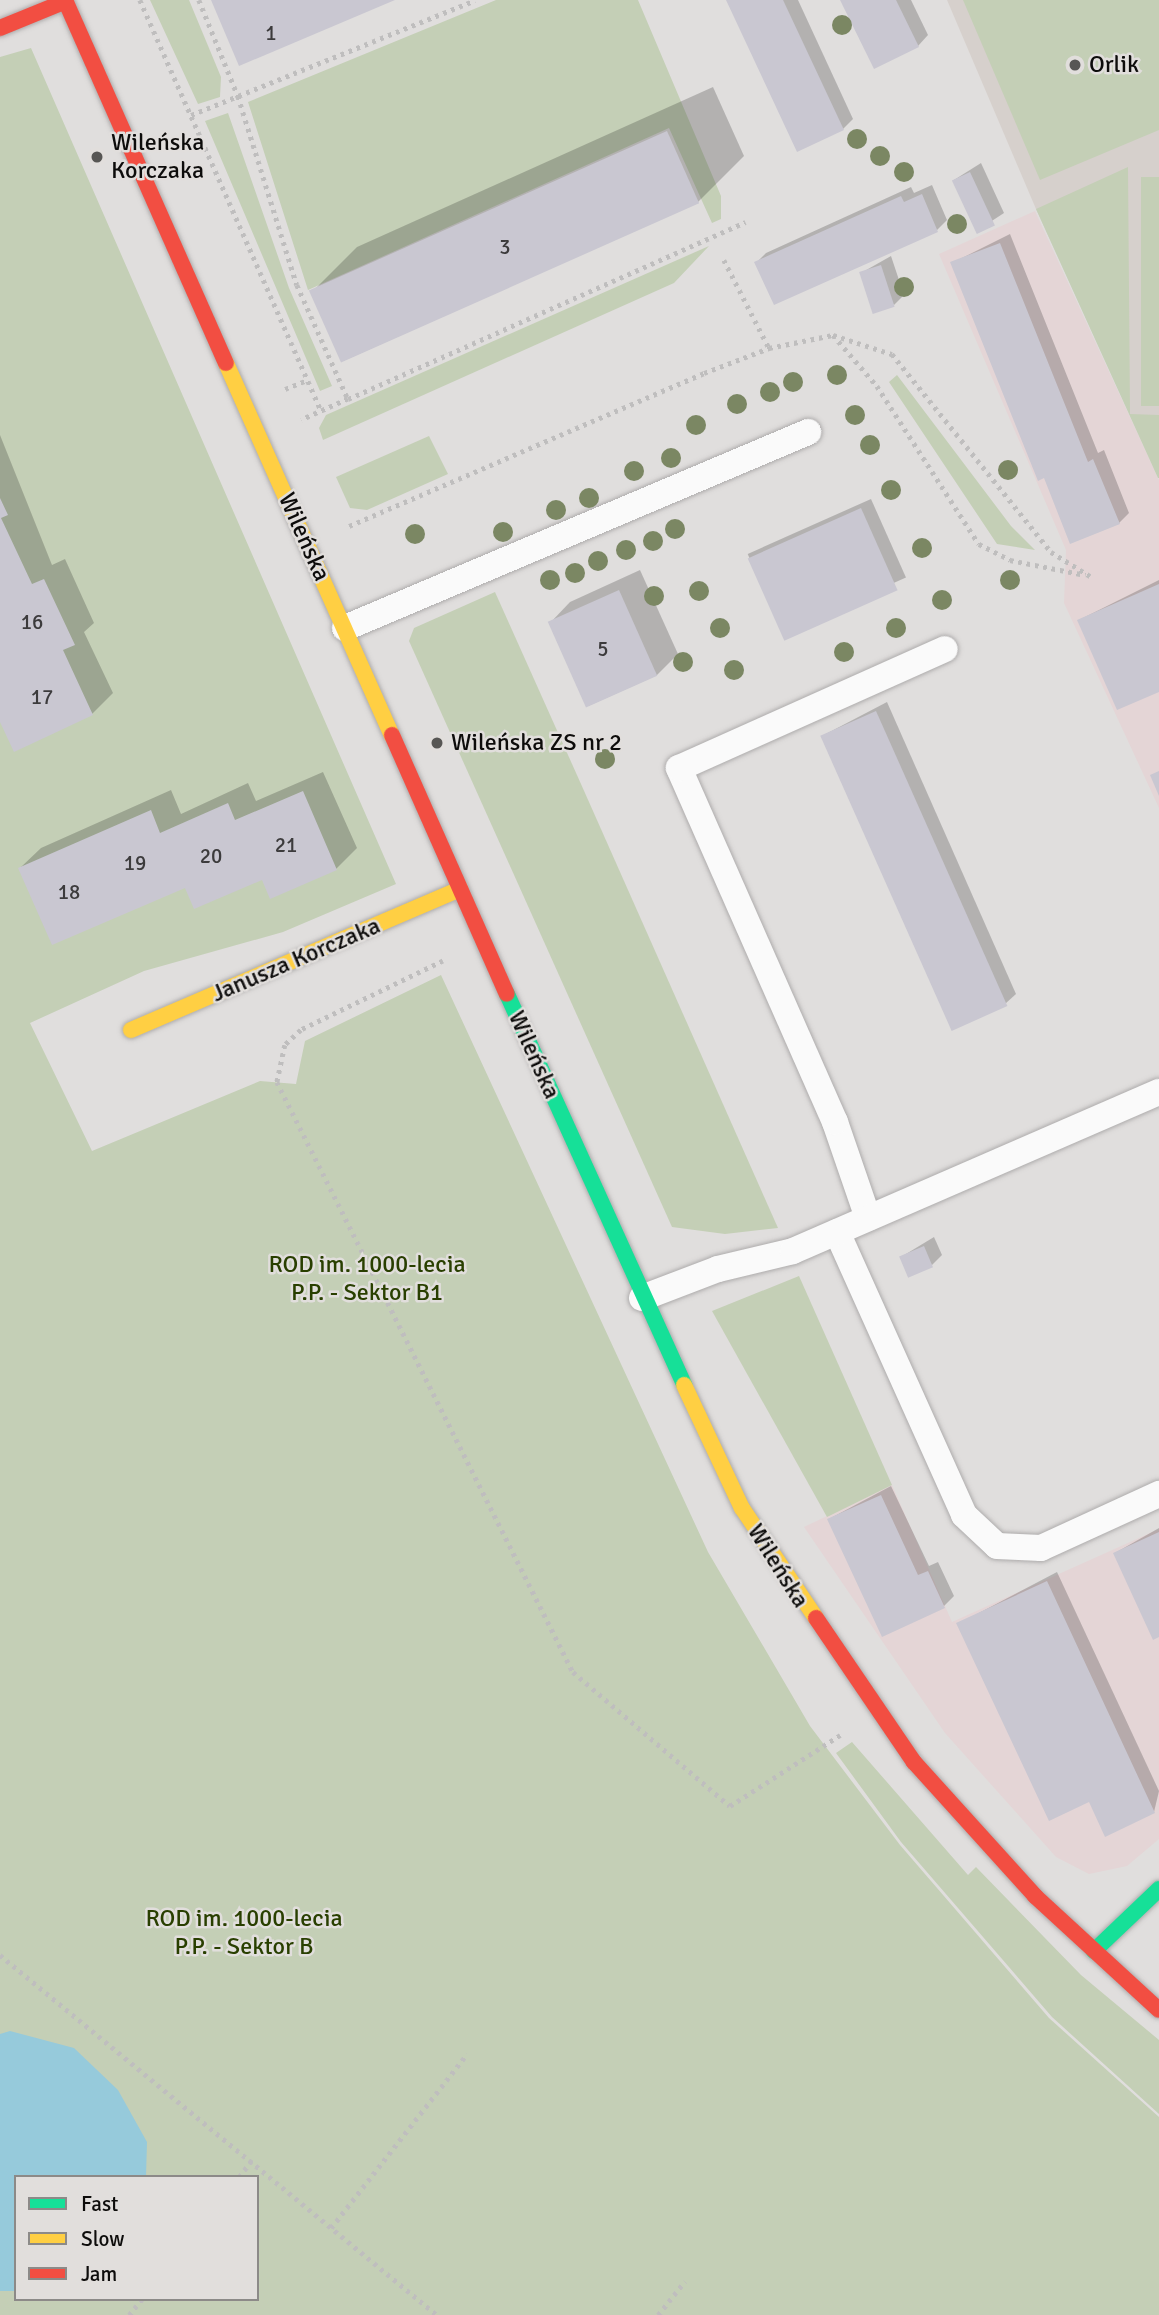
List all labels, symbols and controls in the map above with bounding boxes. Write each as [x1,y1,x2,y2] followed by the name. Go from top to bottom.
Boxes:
[265,20,277,46] house number: 1
[1089,51,1139,79] place label: Orlik
[1067,57,1083,73] marker: Orlik
[111,129,205,185] place label: Wileńska Korczaka
[89,149,105,165] marker: Wileńska Korczaka
[499,234,511,260] house number: 3
[272,488,336,586] street label: Wileńska
[21,609,43,635] house number: 16
[597,636,609,662] house number: 5
[31,684,53,710] house number: 17
[451,729,622,757] place label: Wileńska ZS nr 2
[429,735,445,751] marker: Wileńska ZS nr 2
[275,832,297,858] house number: 21
[200,843,222,869] house number: 20
[124,850,146,876] house number: 19
[58,879,80,905] house number: 18
[207,912,385,1008] street label: Janusza Korczaka
[502,1006,566,1104] street label: Wileńska
[268,1251,466,1307] park label: ROD im. 1000-lecia P.P. - Sektor B1
[741,1519,815,1613] street label: Wileńska
[145,1905,343,1961] park label: ROD im. 1000-lecia P.P. - Sektor B
[14,2175,259,2301] legend
[81,2191,118,2217] text: Fast
[81,2226,125,2252] text: Slow
[81,2261,117,2287] text: Jam

